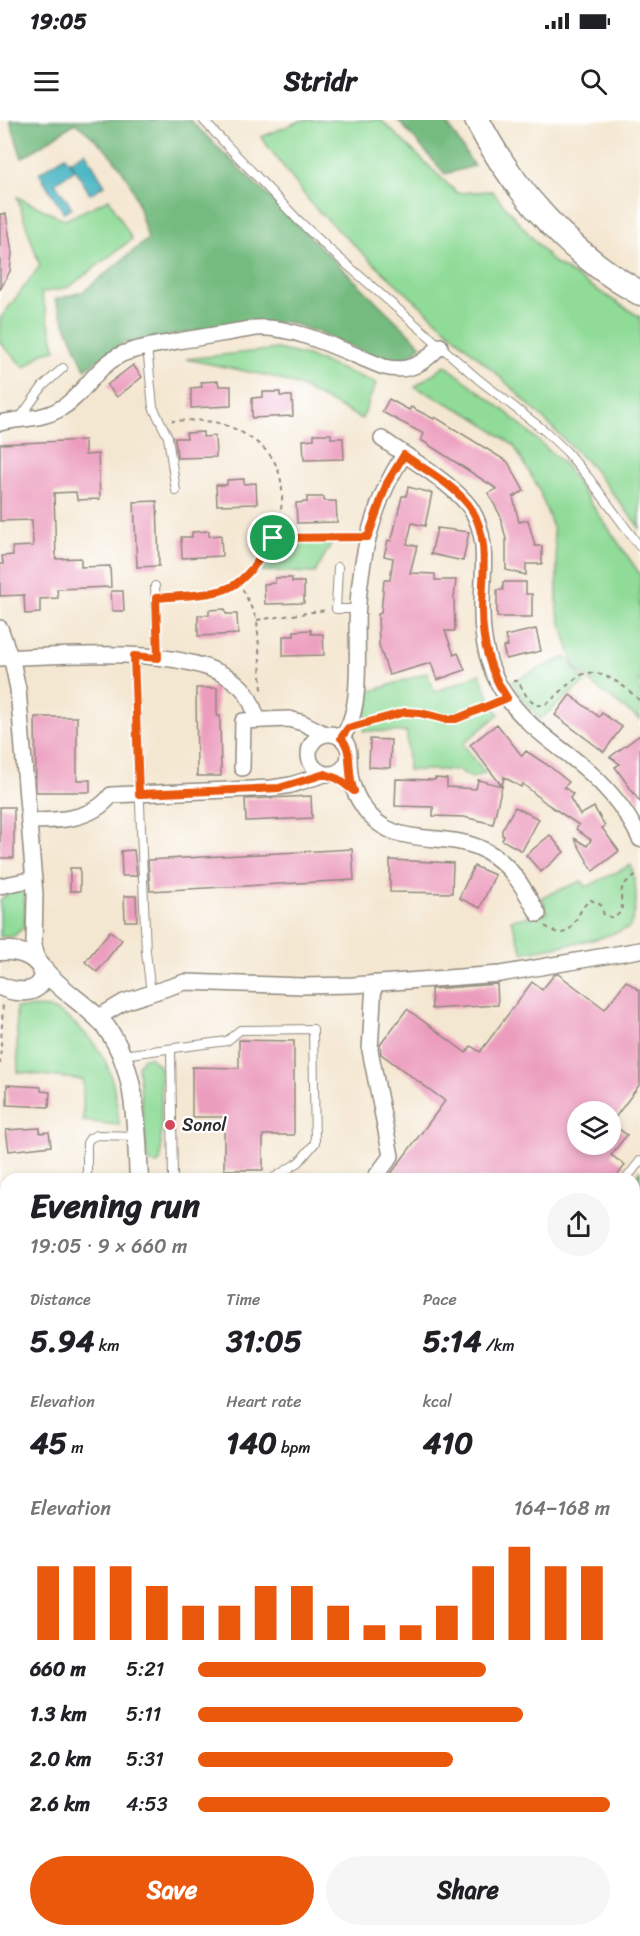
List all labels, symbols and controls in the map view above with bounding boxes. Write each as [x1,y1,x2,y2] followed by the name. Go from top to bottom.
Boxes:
[30,2,87,41] text: 19:05
[284,57,356,105] text: Stridr
[30,65,63,98] icon: menu
[577,65,610,98] icon: search
[247,512,298,563] pin
[256,521,289,554] icon: arrive
[567,1101,621,1155] map controls
[567,1101,621,1155] button: layers
[182,1109,227,1141] place label: Sonol
[163,1118,177,1132] marker: Sonol
[30,1177,200,1235] text: Evening run
[547,1193,610,1256] button: share
[30,1229,187,1264] text: 19:05 · 9 × 660 m
[30,1285,91,1314] text: Distance
[226,1285,260,1314] text: Time
[423,1285,457,1314] text: Pace
[30,1314,95,1368] text: 5.94
[226,1314,302,1368] text: 31:05
[423,1314,482,1368] text: 5:14
[95,1331,120,1360] text: km
[482,1331,515,1360] text: /km
[30,1387,95,1416] text: Elevation
[226,1387,301,1416] text: Heart rate
[423,1387,452,1416] text: kcal
[30,1416,67,1470] text: 45
[226,1416,277,1470] text: 140
[423,1416,473,1470] text: 410
[67,1433,84,1462] text: m
[277,1433,311,1462] text: bpm
[30,1491,111,1526] text: Elevation
[514,1491,610,1526] text: 164–168 m
[30,1652,86,1687] text: 660 m
[126,1652,164,1687] text: 5:21
[30,1697,87,1732] text: 1.3 km
[126,1697,161,1732] text: 5:11
[30,1742,91,1777] text: 2.0 km
[126,1742,164,1777] text: 5:31
[30,1787,90,1822] text: 2.6 km
[126,1787,168,1822] text: 4:53
[30,1856,314,1925] button: Save
[326,1856,610,1925] button: Share

